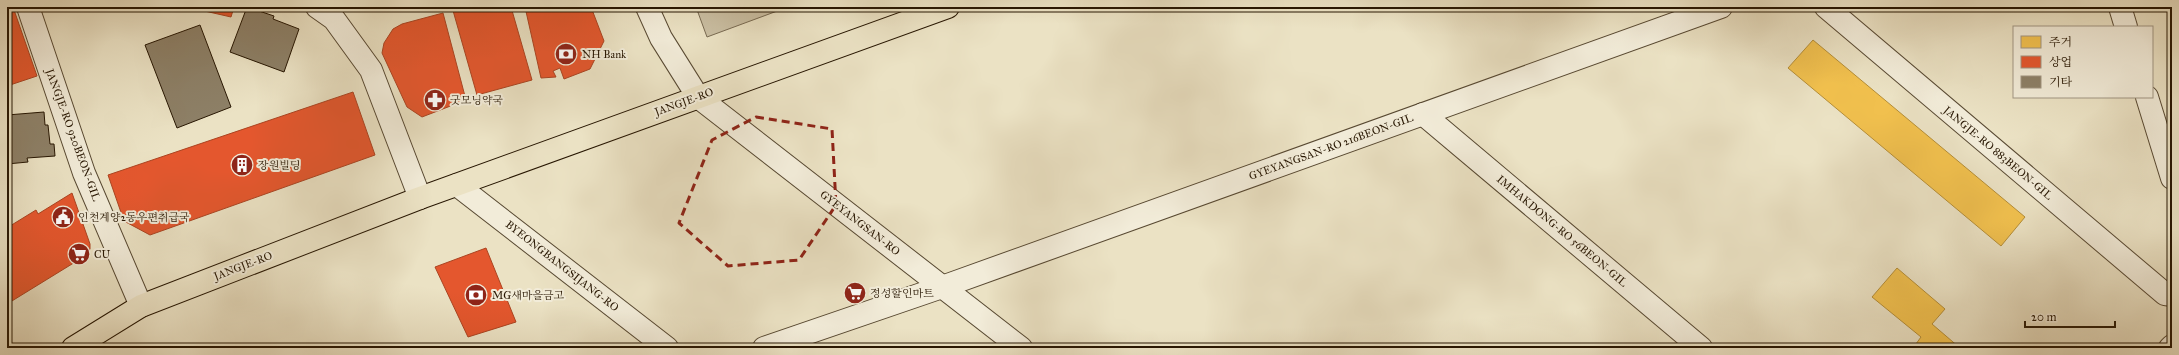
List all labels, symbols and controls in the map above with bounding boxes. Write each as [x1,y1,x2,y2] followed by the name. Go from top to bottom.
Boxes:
[2013,26,2153,98] legend
[2049,35,2072,49] text: 주거
[553,41,579,67] bank icon: NH Bank
[582,48,627,61] place label: NH Bank
[2049,55,2072,69] text: 상업
[42,66,103,203] street label: JANGJE-RO 920BEON-GIL
[2049,75,2073,89] text: 기타
[652,85,716,120] street label: JANGJE-RO
[422,87,448,113] pharmacy icon: 굿모닝약국
[450,94,504,107] place label: 굿모닝약국
[1939,103,2055,203] street label: JANGJE-RO 883BEON-GIL
[1247,111,1415,183] street label: GYEYANGSAN-RO 216BEON-GIL
[229,152,255,178] building icon: 장원빌딩
[258,159,301,172] place label: 장원빌딩
[1494,173,1630,289] street label: IMHAKDONG-RO 56BEON-GIL
[817,188,903,258] street label: GYEYANGSAN-RO
[50,204,76,230] public building icon: 인천계양2동우편취급국
[78,211,190,224] place label: 인천계양2동우편취급국
[502,218,621,315] street label: BYEONGBANGSIJANG-RO
[66,241,92,267] supermarket icon: CU
[94,248,110,261] place label: CU
[211,249,275,284] street label: JANGJE-RO
[842,280,868,306] supermarket icon: 정성할인마트
[463,282,489,308] bank icon: MG새마을금고
[870,287,934,300] place label: 정성할인마트
[492,289,565,302] place label: MG새마을금고
[2025,303,2115,329] scale bar
[2031,310,2057,324] text: 20 m

